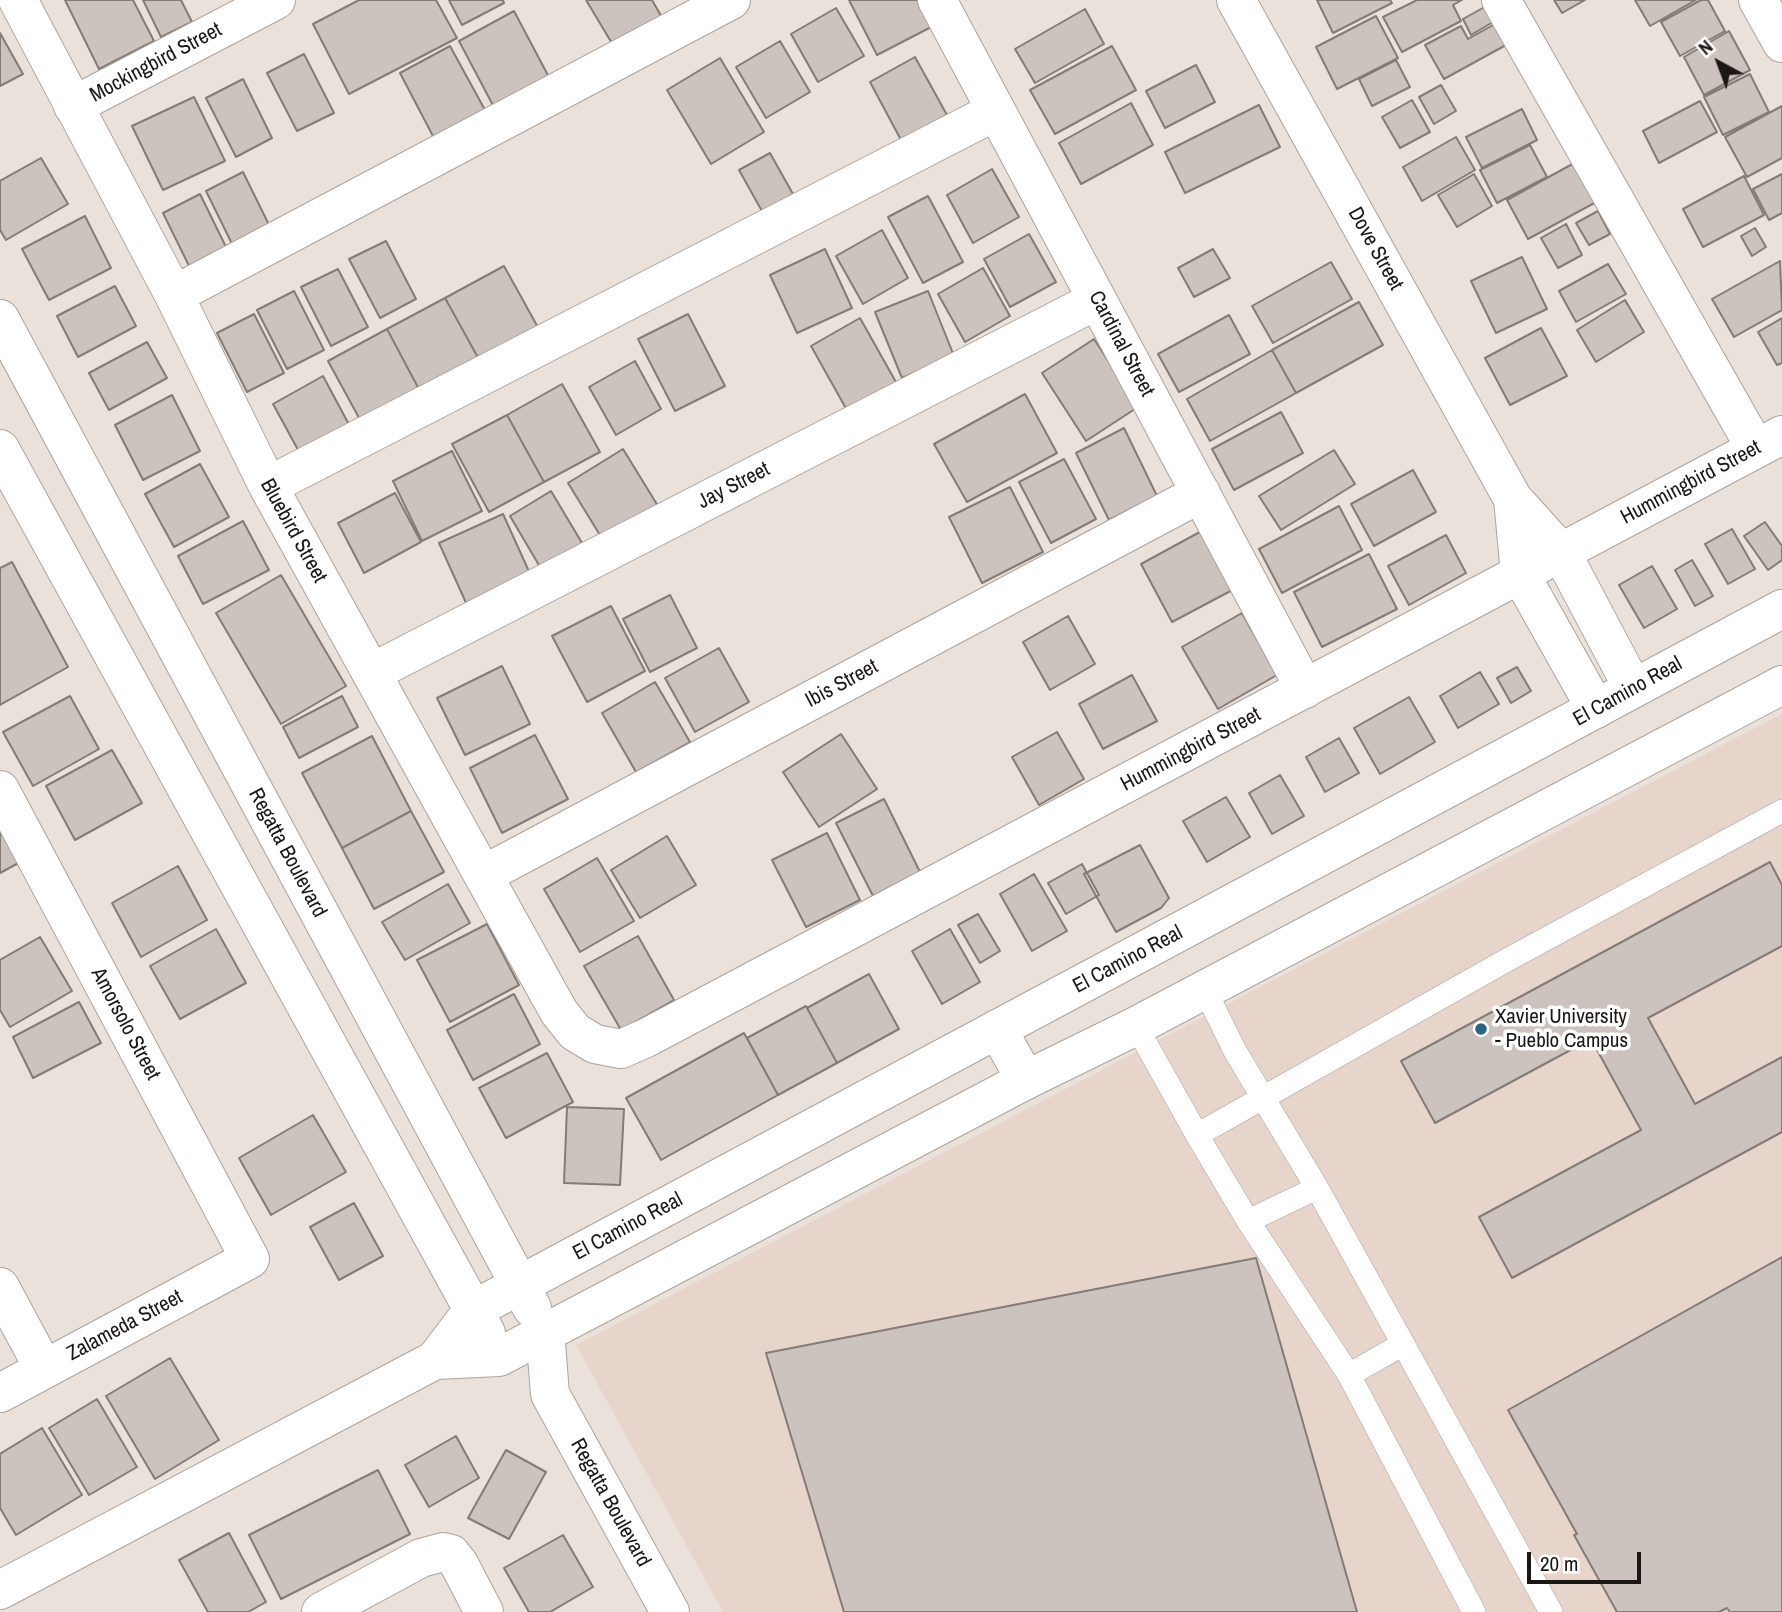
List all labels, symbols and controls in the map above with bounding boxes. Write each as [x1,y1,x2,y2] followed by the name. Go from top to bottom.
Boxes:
[86,18,226,108] street label: Mockingbird Street
[1684,28,1754,98] north arrow
[1692,34,1718,61] text: N
[1342,203,1408,295] street label: Dove Street
[1083,287,1159,401] street label: Cardinal Street
[1617,435,1765,531] street label: Hummingbird Street
[694,457,774,515] street label: Jay Street
[254,475,332,587] street label: Bluebird Street
[1569,652,1687,732] street label: El Camino Real
[801,654,883,714] street label: Ibis Street
[1117,702,1265,798] street label: Hummingbird Street
[242,784,332,922] street label: Regatta Boulevard
[1069,921,1187,999] street label: El Camino Real
[85,964,165,1084] street label: Amorsolo Street
[1495,1004,1628,1054] place label: Xavier University - Pueblo Campus
[1473,1021,1489,1037] marker: Xavier University - Pueblo Campus
[569,1188,687,1266] street label: El Camino Real
[63,1285,187,1367] street label: Zalameda Street
[564,1435,656,1571] street label: Regatta Boulevard
[1530,1538,1644,1582] scale bar
[1540,1549,1578,1578] text: 20 m

